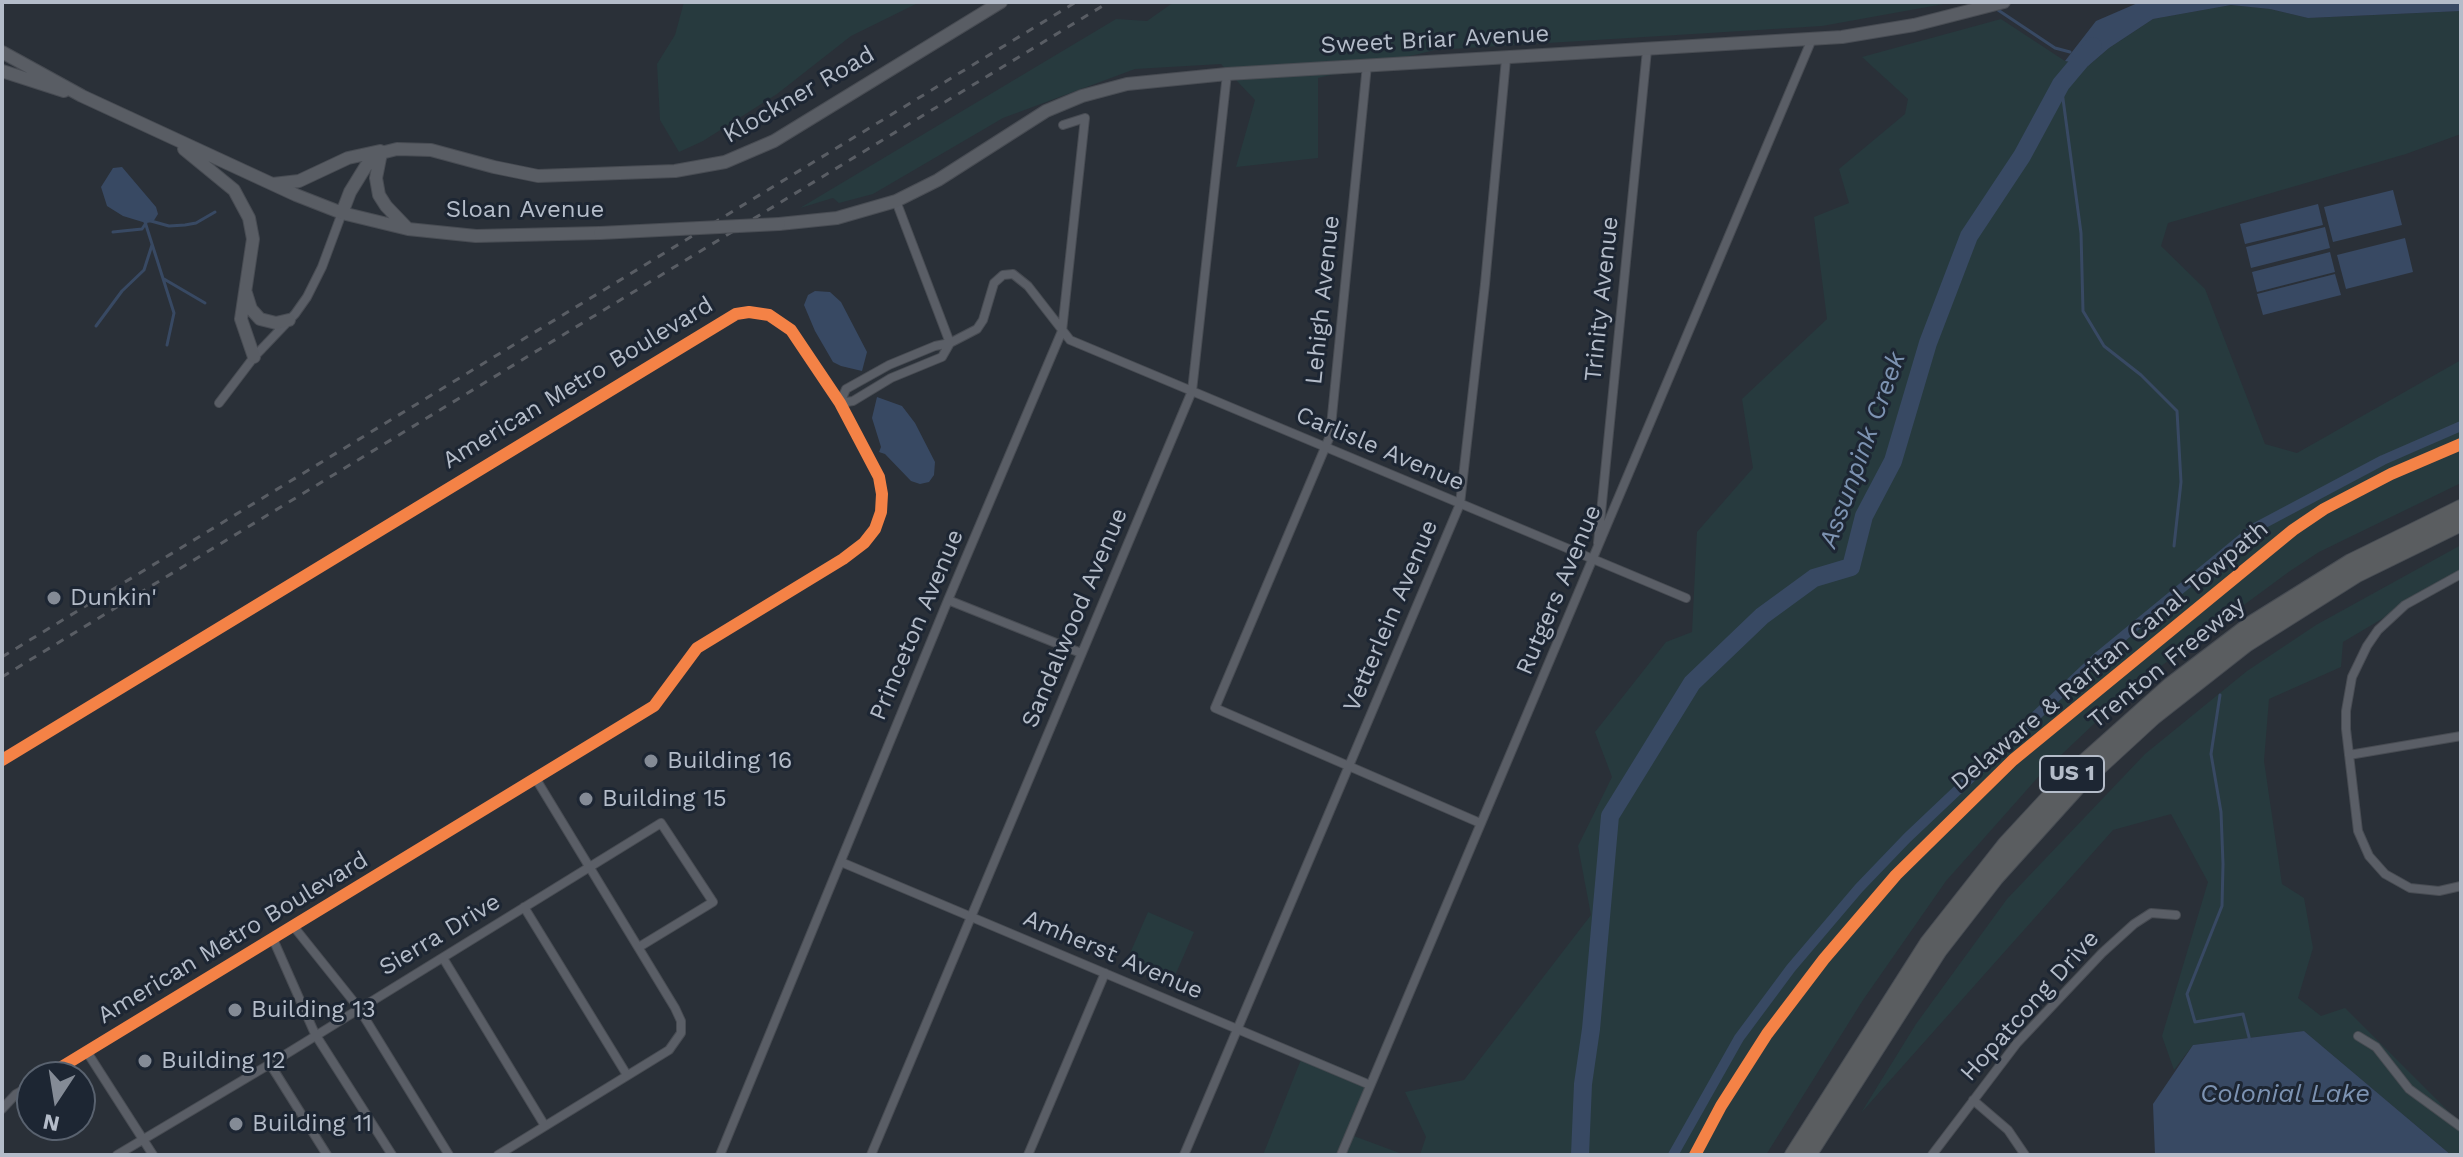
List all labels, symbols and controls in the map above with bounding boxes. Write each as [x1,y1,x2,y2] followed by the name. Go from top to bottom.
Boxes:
[1320,20,1550,60] street label: Sweet Briar Avenue
[718,40,880,150] street label: Klockner Road
[446,196,604,224] street label: Sloan Avenue
[1300,214,1346,386] street label: Lehigh Avenue
[1579,215,1625,383] street label: Trinity Avenue
[437,291,719,475] street label: American Metro Boulevard
[1813,348,1913,552] water label: Assunpink Creek
[1291,400,1469,498] street label: Carlisle Avenue
[1510,501,1608,679] street label: Rutgers Avenue
[1016,504,1134,732] street label: Sandalwood Avenue
[1946,515,2274,797] street label: Delaware & Raritan Canal Towpath
[1338,516,1444,716] street label: Vetterlein Avenue
[864,525,970,725] street label: Princeton Avenue
[70,584,157,612] place label: Dunkin'
[45,589,63,607] marker: Dunkin'
[2083,591,2251,735] street label: Trenton Freeway
[667,747,792,775] place label: Building 16
[642,752,660,770] marker: Building 16
[2040,756,2104,792] road number: US 1
[602,785,727,813] place label: Building 15
[577,790,595,808] marker: Building 15
[92,846,374,1030] street label: American Metro Boulevard
[374,888,506,982] street label: Sierra Drive
[1019,904,1207,1006] street label: Amherst Avenue
[1955,925,2105,1087] street label: Hopatcong Drive
[251,996,376,1024] place label: Building 13
[226,1001,244,1019] marker: Building 13
[161,1047,286,1075] place label: Building 12
[136,1052,154,1070] marker: Building 12
[16,1061,96,1141] north arrow
[2200,1078,2370,1110] water label: Colonial Lake
[41,1109,62,1137] text: N
[252,1110,372,1138] place label: Building 11
[227,1115,245,1133] marker: Building 11

